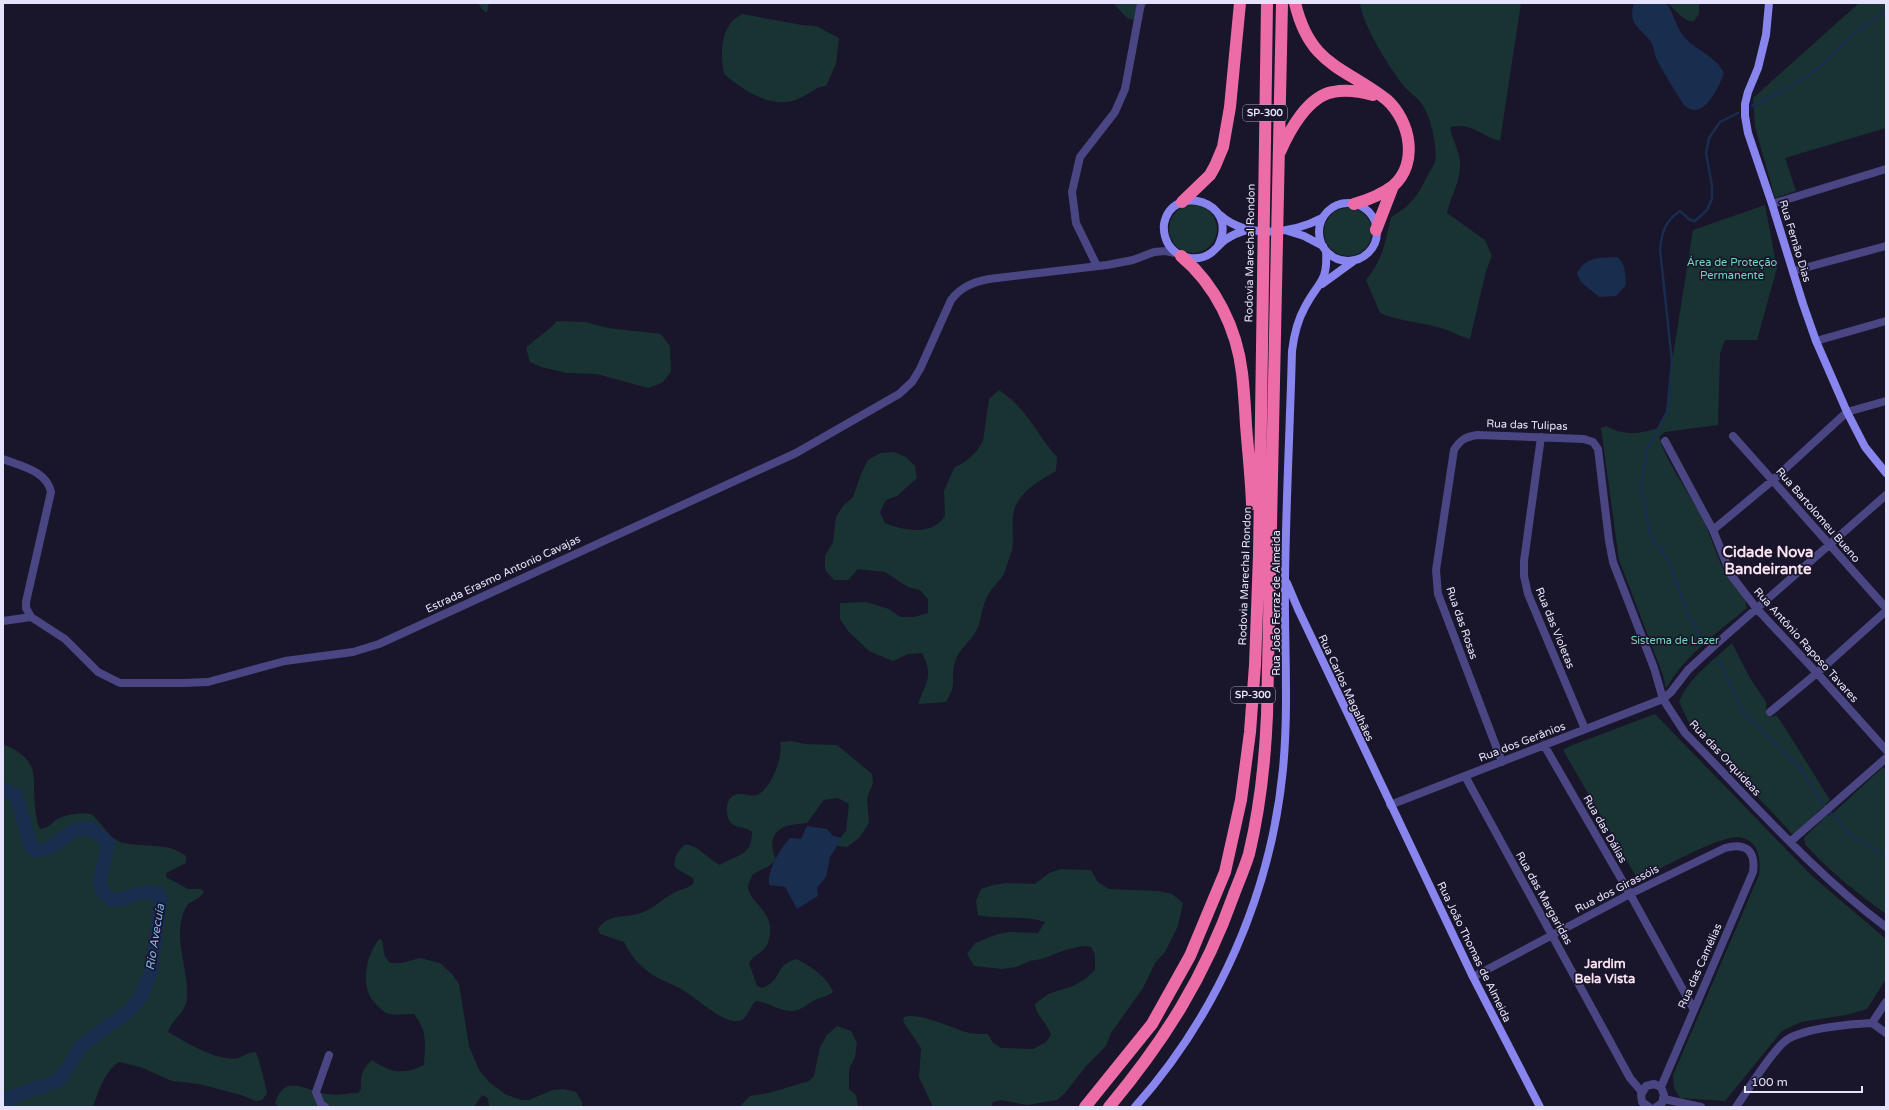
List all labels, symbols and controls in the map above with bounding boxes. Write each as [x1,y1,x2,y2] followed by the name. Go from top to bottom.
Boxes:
[1243,105,1287,121] road number: SP-300
[1242,184,1258,322] street label: Rodovia Marechal Rondon
[1776,198,1814,284] street label: Rua Fernão Dias
[1687,255,1778,282] park label: Área de Proteção Permanente
[1486,417,1568,433] street label: Rua das Tulipas
[1773,465,1863,565] street label: Rua Bartolomeu Bueno
[1236,506,1254,646] street label: Rodovia Marechal Rondon
[1270,530,1283,676] street label: Rua João Ferraz de Almeida
[423,532,583,616] street label: Estrada Erasmo Antonio Cavajas
[1722,543,1814,578] district label: Cidade Nova Bandeirante
[1443,585,1481,661] street label: Rua das Rosas
[1751,585,1861,705] street label: Rua Antônio Raposo Tavares
[1533,586,1577,670] street label: Rua das Violetas
[1316,633,1376,743] street label: Rua Carlos Magalhães
[1631,634,1720,647] park label: Sistema de Lazer
[1231,687,1275,703] road number: SP-300
[1687,717,1763,799] street label: Rua das Orquideas
[1477,719,1567,765] street label: Rua dos Gerânios
[1580,793,1630,865] street label: Rua das Dálias
[1513,849,1575,947] street label: Rua das Margaridas
[1573,862,1661,916] street label: Rua dos Girassóis
[1434,880,1514,1024] street label: Rua João Thomas de Almeida
[143,903,167,971] water label: Rio Avecuía
[1675,921,1725,1011] street label: Rua das Camélias
[1575,956,1635,987] district label: Jardim Bela Vista
[1745,1068,1862,1094] scale bar
[1751,1075,1788,1089] text: 100 m

